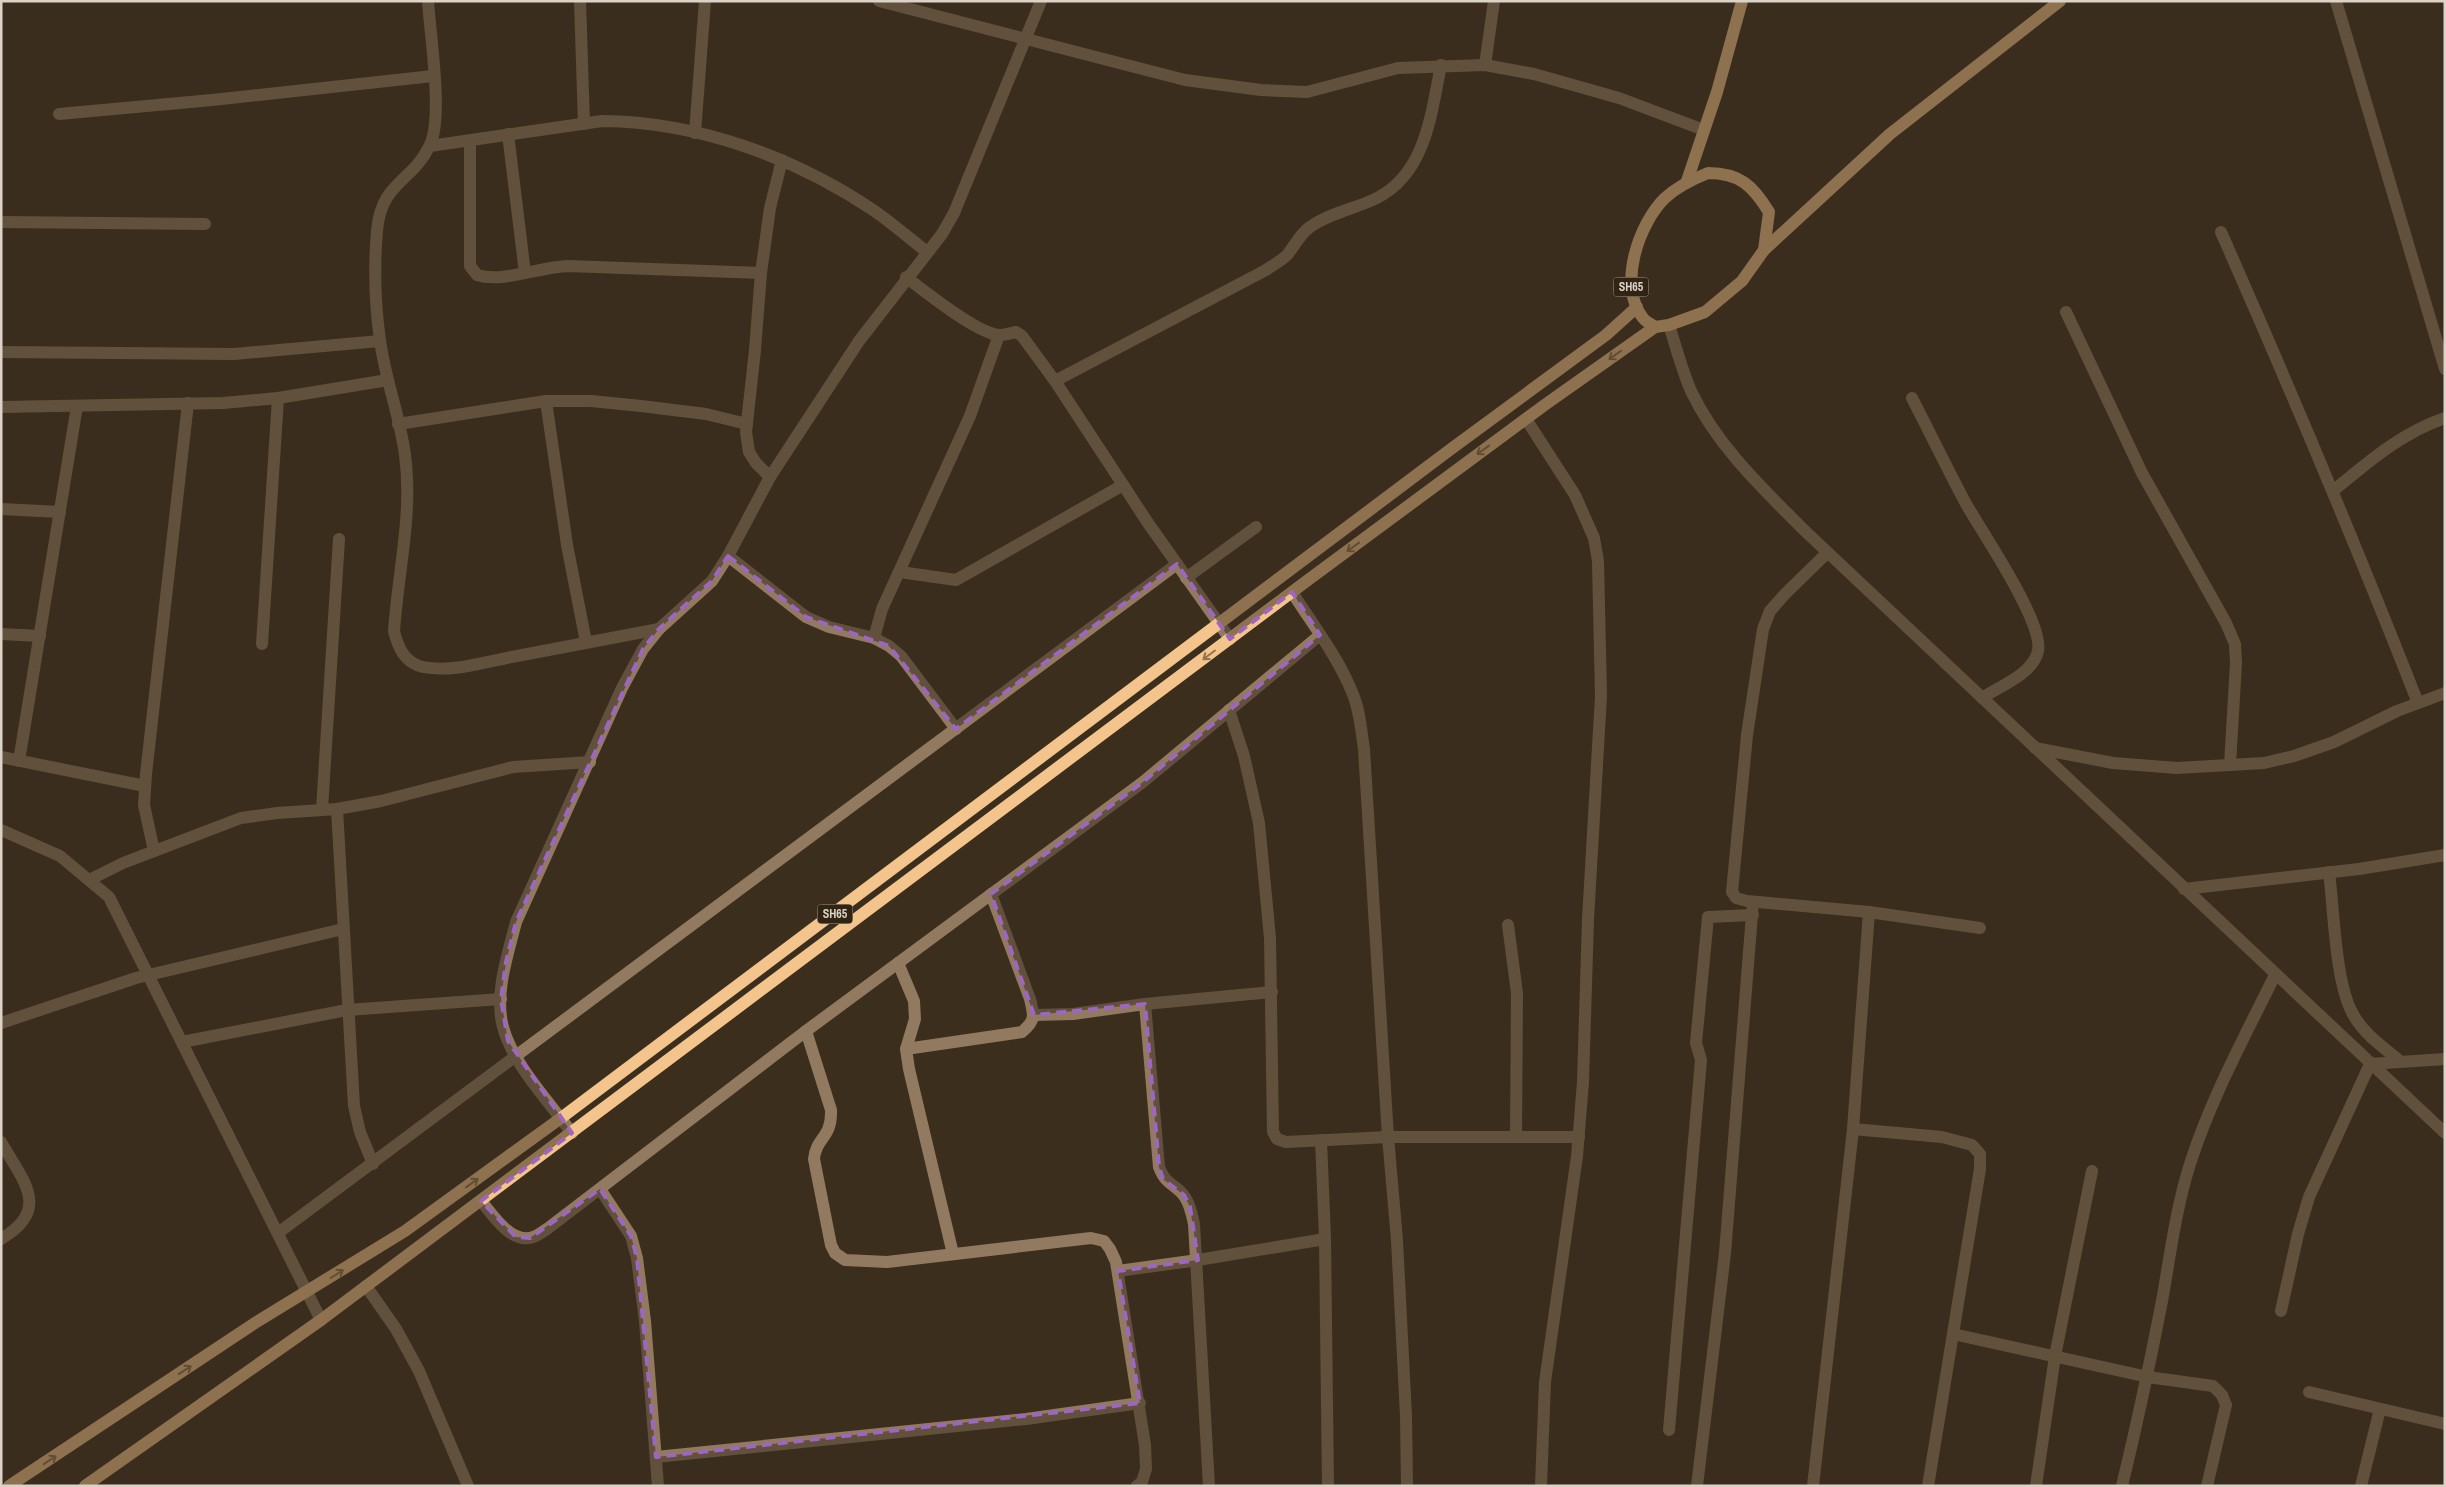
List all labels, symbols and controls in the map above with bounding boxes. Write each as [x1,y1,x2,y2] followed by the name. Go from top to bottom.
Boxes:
[1614,278,1648,296] road number: SH65
[1608,350,1622,360] one-way arrow
[1477,445,1491,456] one-way arrow
[1346,542,1360,552] one-way arrow
[1202,650,1216,660] one-way arrow
[818,904,852,924] road number: SH65
[465,1178,479,1188] one-way arrow
[330,1268,344,1278] one-way arrow
[178,1364,192,1375] one-way arrow
[42,1455,56,1465] one-way arrow

